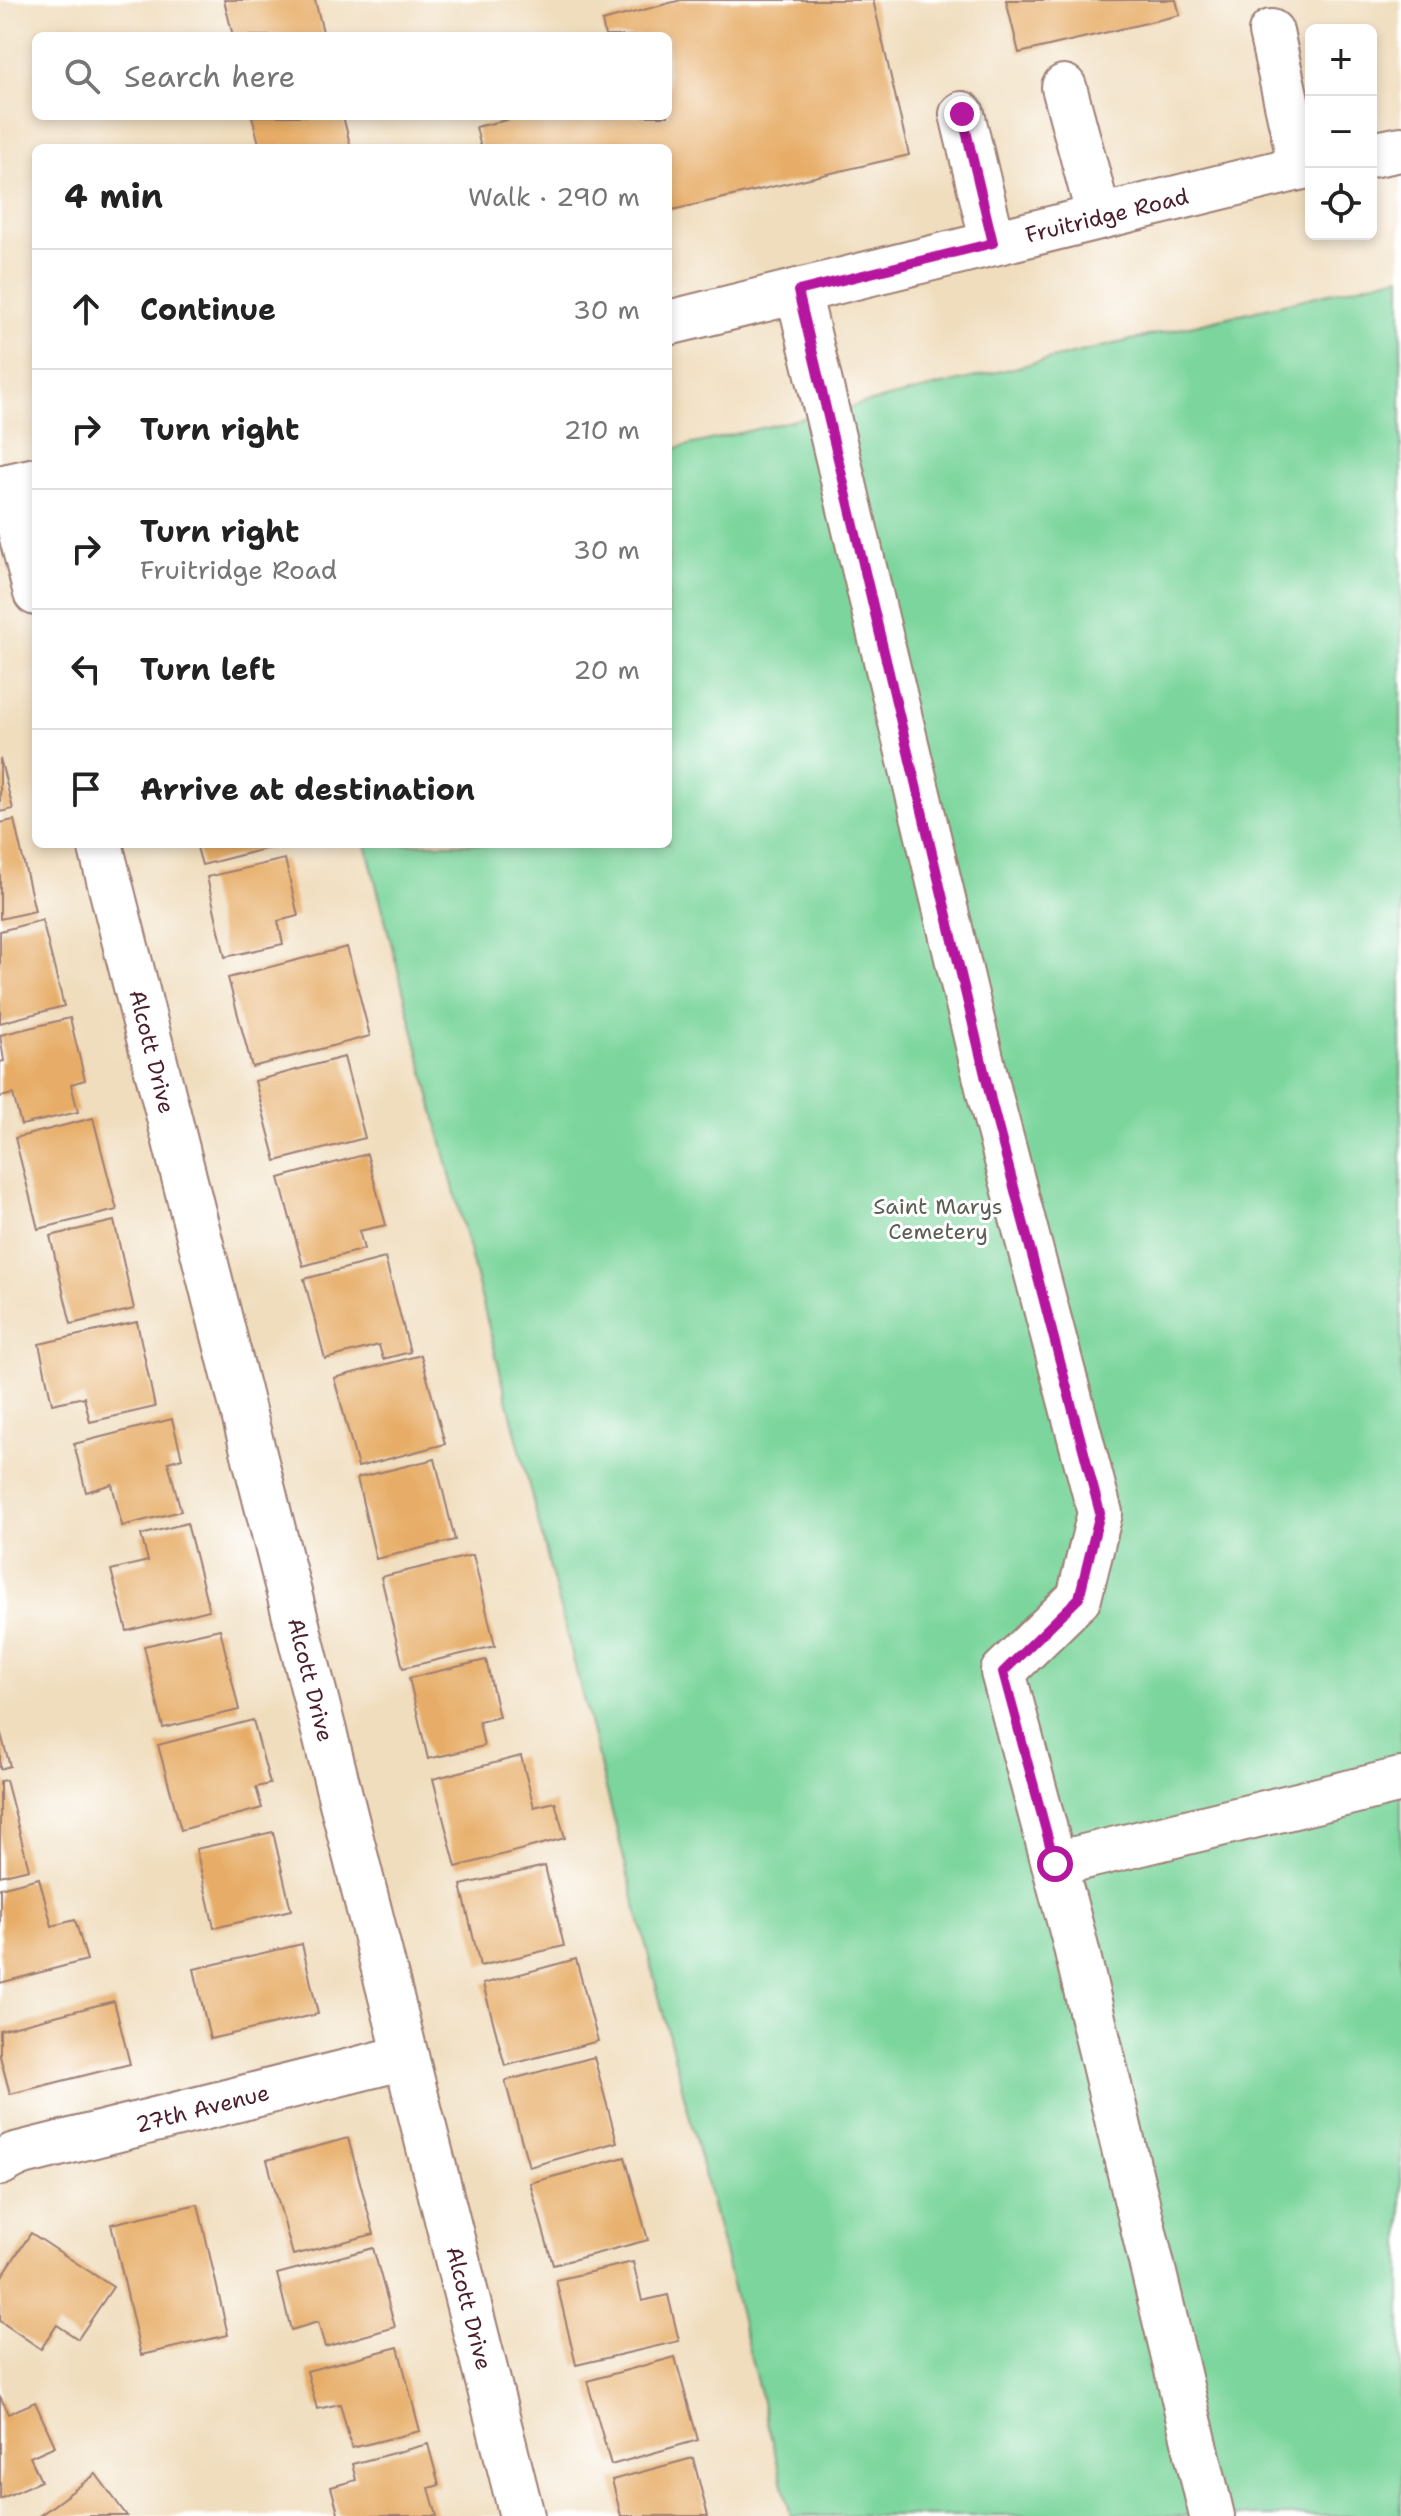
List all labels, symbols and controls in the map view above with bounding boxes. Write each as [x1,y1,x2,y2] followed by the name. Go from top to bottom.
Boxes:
[1305,24,1377,240] map controls
[1305,24,1377,96] button: +
[32,32,672,120] search box
[60,54,104,98] icon: search
[124,56,295,97] text: Search here
[944,96,980,132] route end
[1305,96,1377,168] button: −
[1305,168,1377,240] button: locate
[64,173,163,219] text: 4 min
[468,179,640,214] text: Walk · 290 m
[1022,181,1192,249] street label: Fruitridge Road
[64,287,108,331] icon: ahead
[140,289,276,330] text: Continue
[573,292,640,327] text: 30 m
[64,407,108,451] icon: right
[140,409,299,450] text: Turn right
[563,412,640,447] text: 210 m
[140,511,299,552] text: Turn right
[64,527,108,571] icon: right
[573,532,640,567] text: 30 m
[140,552,337,587] text: Fruitridge Road
[64,647,108,691] icon: left
[140,649,275,690] text: Turn left
[573,652,640,687] text: 20 m
[64,767,108,811] icon: arrive
[140,769,475,810] text: Arrive at destination
[123,987,182,1116] street label: Alcott Drive
[873,1192,1003,1246] park label: Saint Marys Cemetery
[281,1615,340,1745] street label: Alcott Drive
[1037,1846,1073,1882] route start
[132,2077,272,2139] street label: 27th Avenue
[440,2243,499,2373] street label: Alcott Drive

